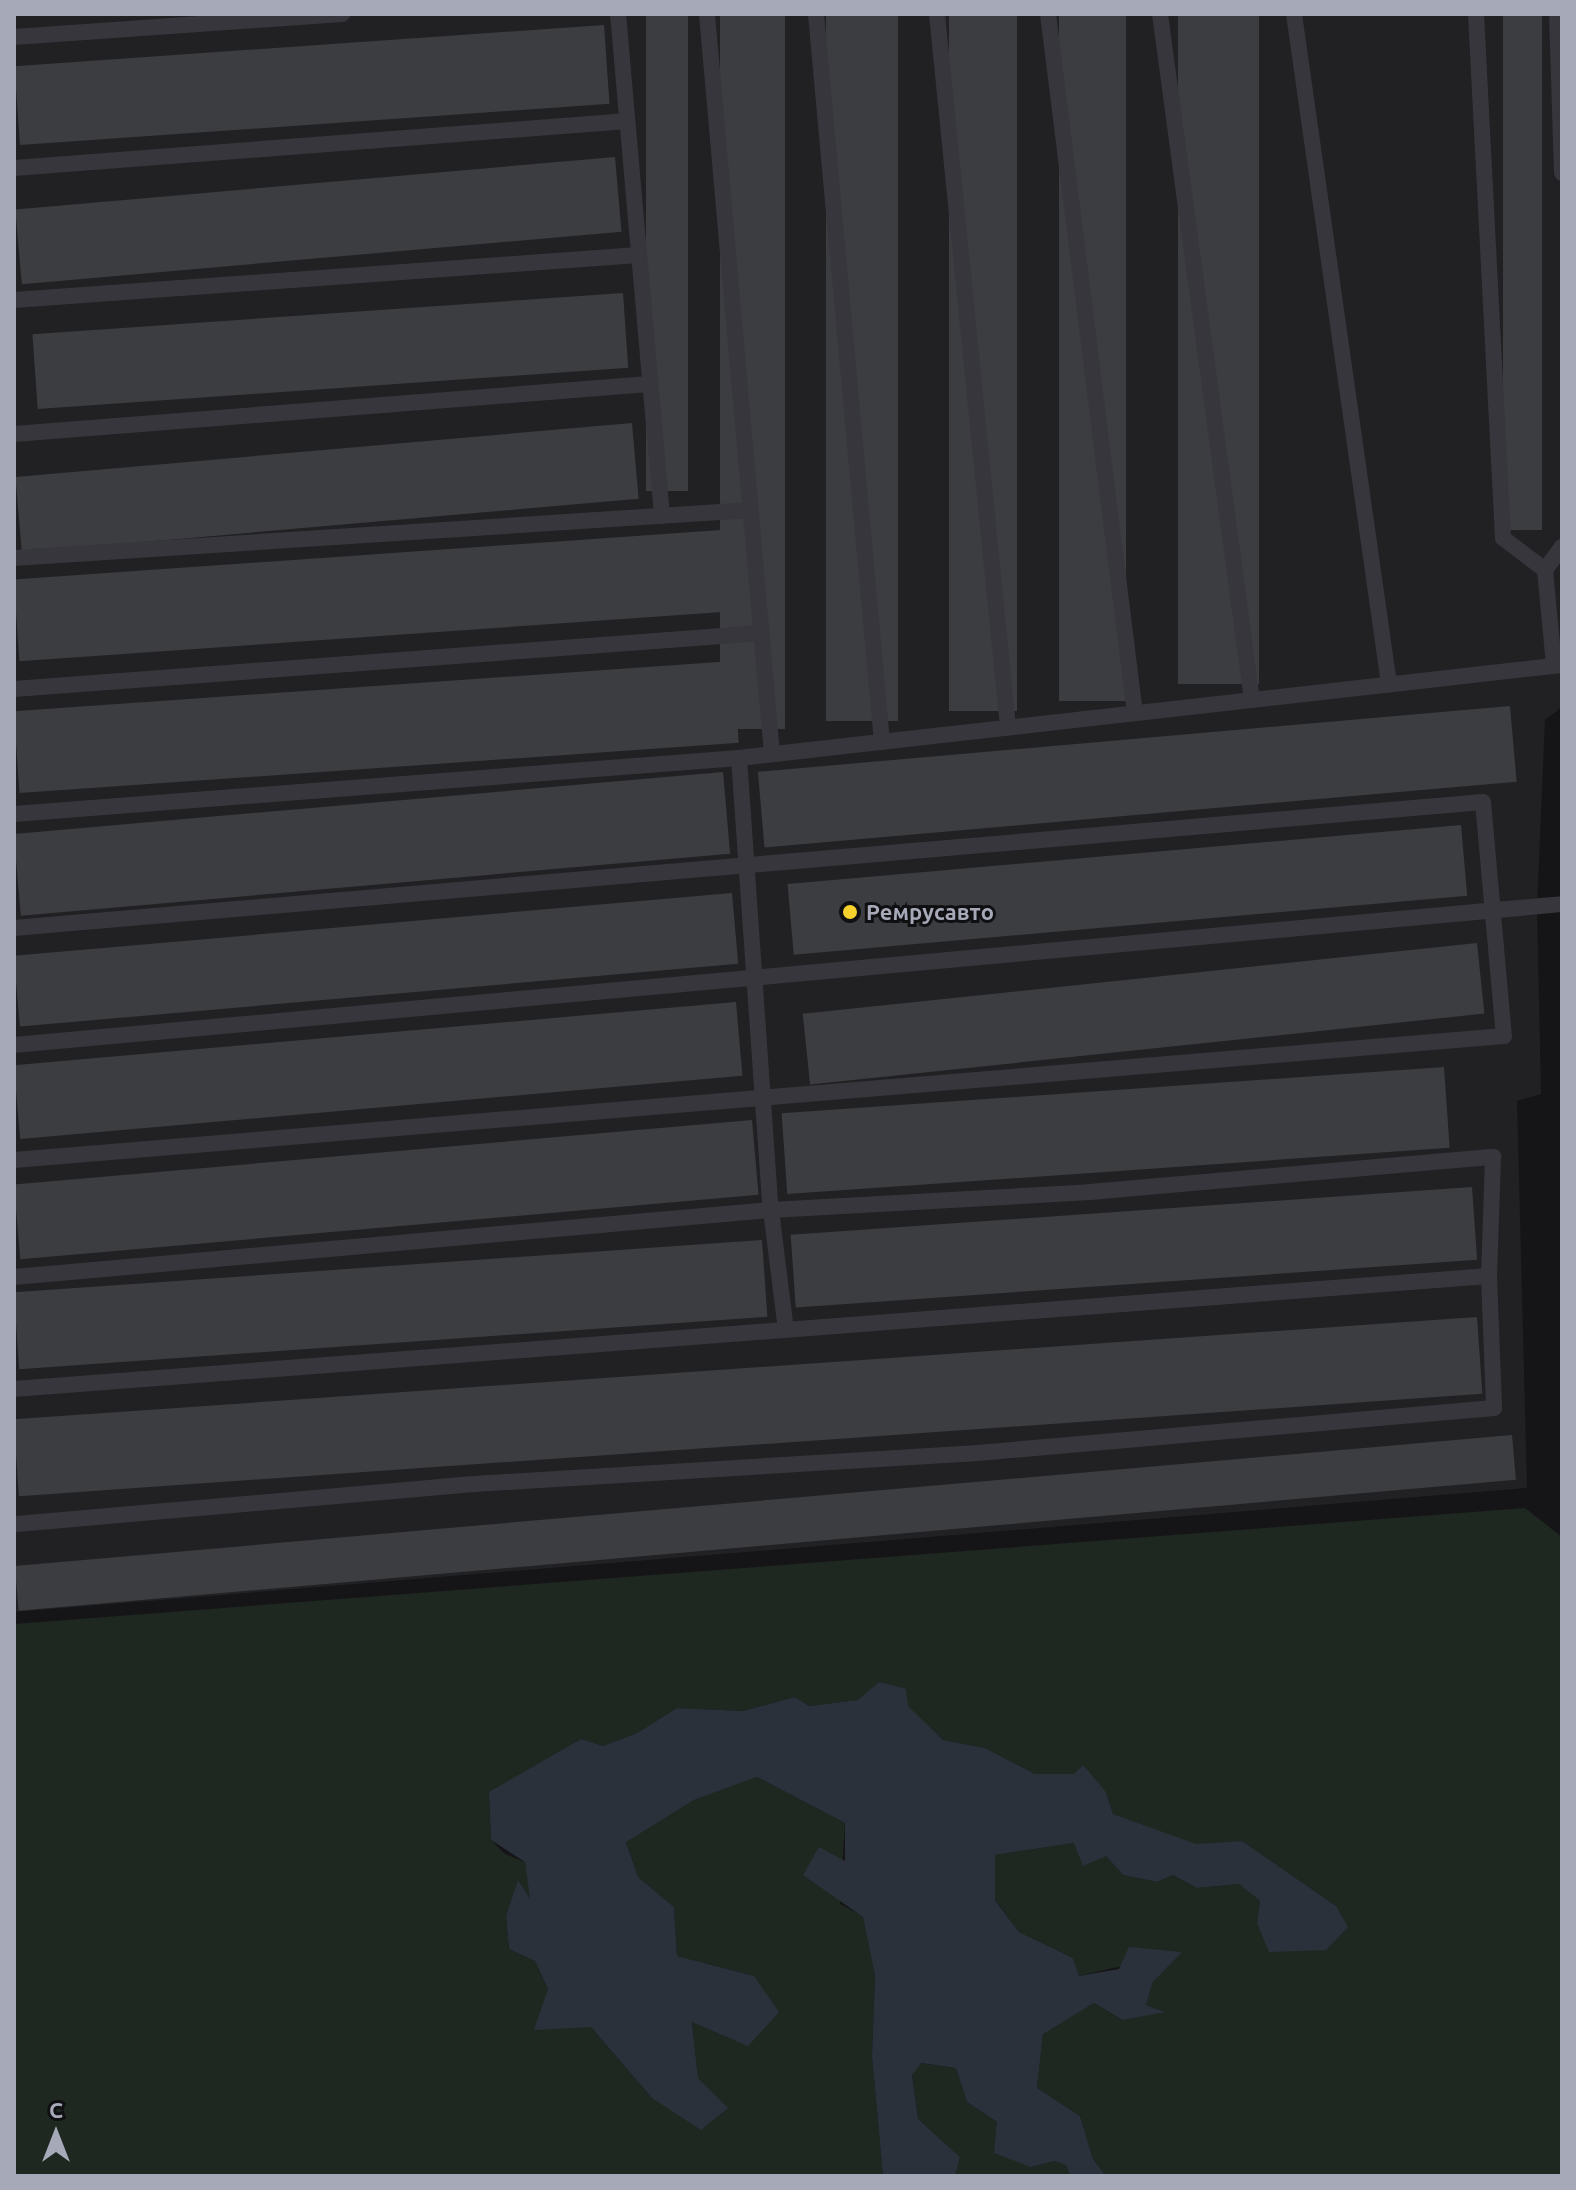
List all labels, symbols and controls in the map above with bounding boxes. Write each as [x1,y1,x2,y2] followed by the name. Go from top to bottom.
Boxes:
[866,899,994,925] place label: Ремрусавто
[841,903,859,921] marker: Ремрусавто
[16,2094,96,2174] north arrow
[49,2097,63,2122] text: С

